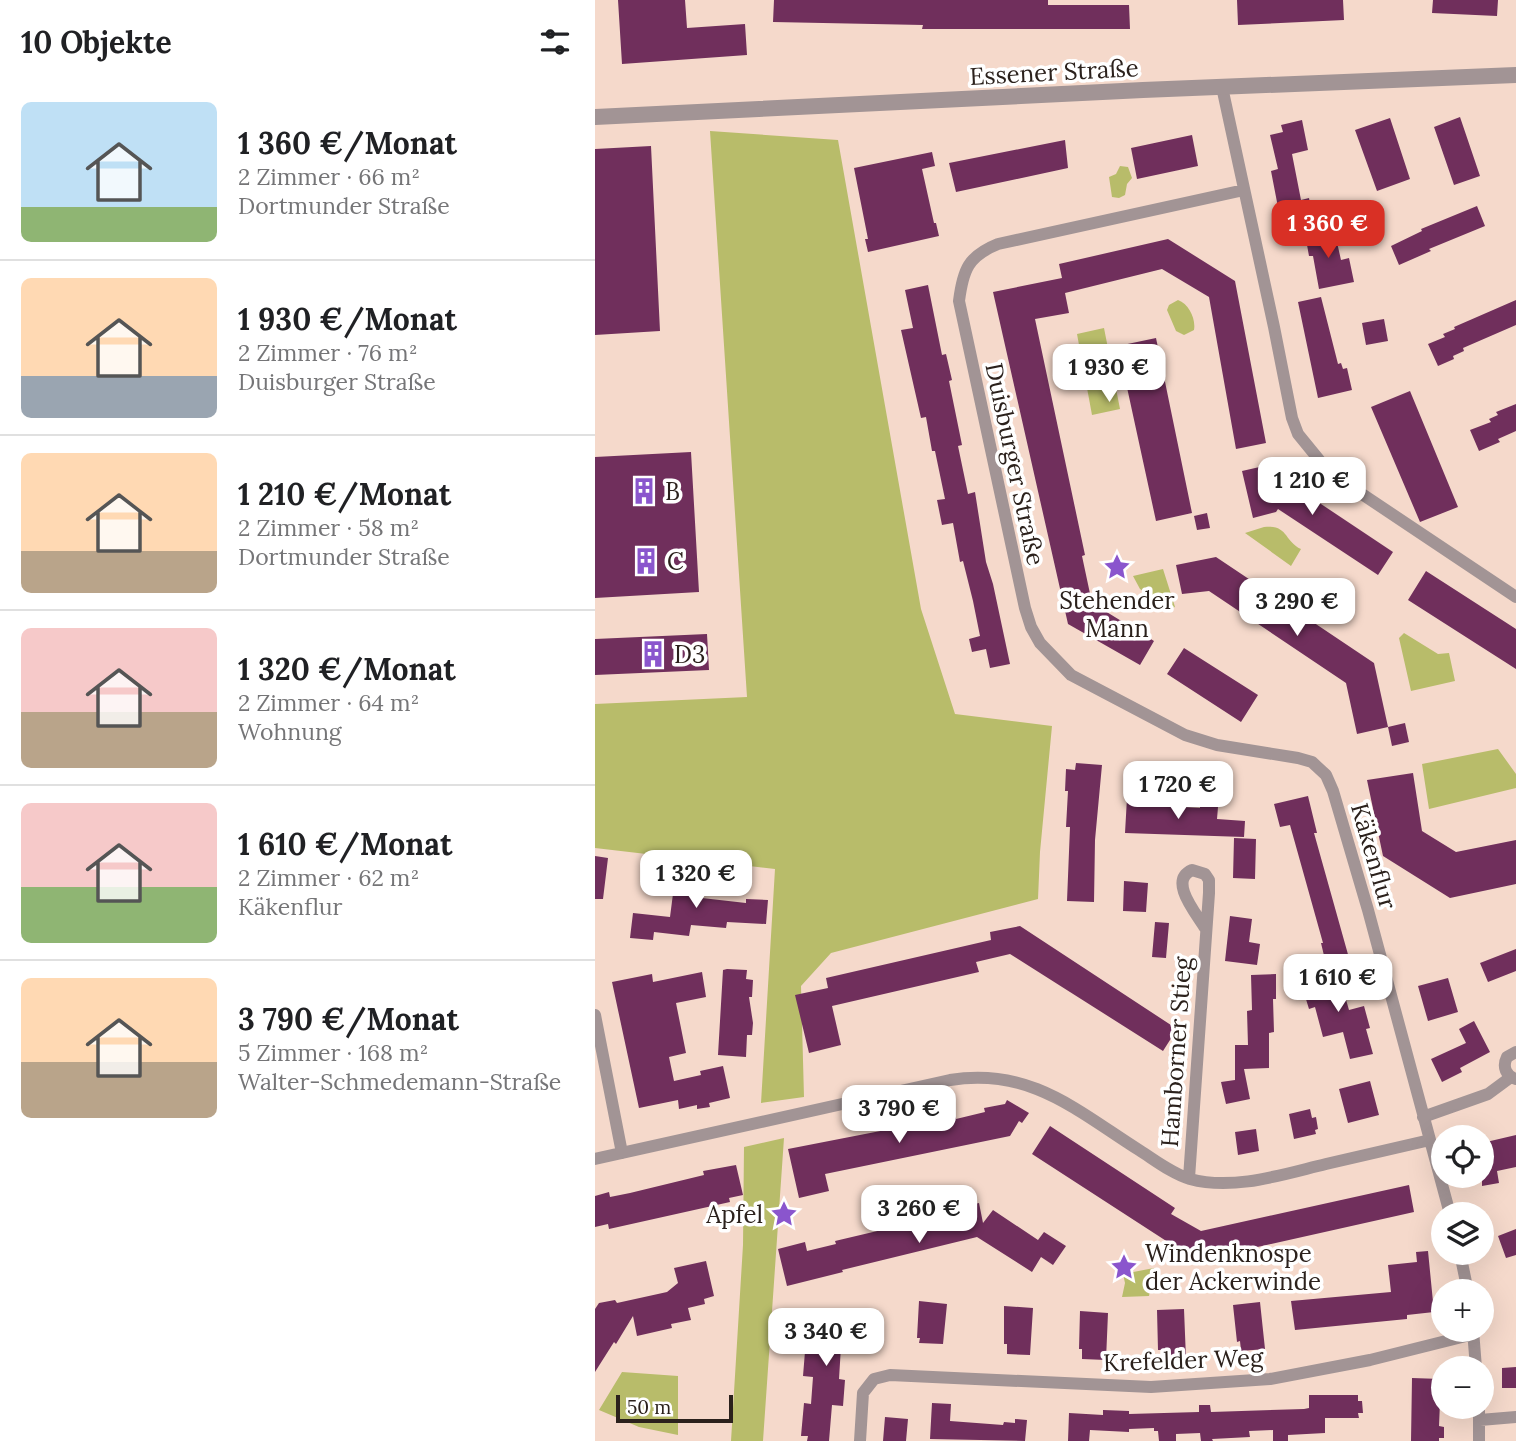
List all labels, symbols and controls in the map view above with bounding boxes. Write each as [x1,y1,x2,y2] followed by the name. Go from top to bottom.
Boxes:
[21,23,172,61] text: 10 Objekte
[536,23,574,61] icon: filters
[969,52,1139,92] street label: Essener Straße
[238,124,457,162] text: 1 360 €/Monat
[77,130,161,214] icon: home
[238,162,420,191] text: 2 Zimmer · 66 m²
[238,191,450,220] text: Dortmunder Straße
[1263,201,1393,260] pin: 1 360 €
[1288,208,1368,237] text: 1 360 €
[238,300,457,338] text: 1 930 €/Monat
[77,306,161,390] icon: home
[238,338,418,367] text: 2 Zimmer · 76 m²
[1044,344,1174,404] pin: 1 930 €
[1069,352,1149,381] text: 1 930 €
[978,360,1052,568] street label: Duisburger Straße
[238,367,436,396] text: Duisburger Straße
[1247,458,1377,517] pin: 1 210 €
[1274,465,1350,494] text: 1 210 €
[238,475,451,513] text: 1 210 €/Monat
[629,476,659,506] building icon: B
[665,476,680,507] place label: B
[77,481,161,565] icon: home
[238,513,419,542] text: 2 Zimmer · 58 m²
[238,542,450,571] text: Dortmunder Straße
[631,546,661,576] building icon: C
[667,546,684,577] place label: C
[1102,552,1132,582] place icon: Stehender Mann
[1232,578,1362,638] pin: 3 290 €
[1059,585,1175,644] place label: Stehender Mann
[1255,586,1339,615] text: 3 290 €
[638,639,668,669] building icon: D3
[674,639,705,670] place label: D3
[238,650,456,688] text: 1 320 €/Monat
[77,656,161,740] icon: home
[238,688,419,717] text: 2 Zimmer · 64 m²
[238,717,342,746] text: Wohnung
[1113,762,1243,821] pin: 1 720 €
[1139,769,1217,798] text: 1 720 €
[1344,799,1404,913] street label: Käkenflur
[238,825,452,863] text: 1 610 €/Monat
[77,831,161,915] icon: home
[631,850,761,910] pin: 1 320 €
[656,858,736,887] text: 1 320 €
[238,863,419,892] text: 2 Zimmer · 62 m²
[238,892,343,921] text: Käkenflur
[1273,954,1403,1014] pin: 1 610 €
[1154,955,1198,1148] street label: Hamborner Stieg
[1299,962,1377,991] text: 1 610 €
[238,1000,459,1038] text: 3 790 €/Monat
[77,1006,161,1090] icon: home
[238,1038,428,1067] text: 5 Zimmer · 168 m²
[238,1067,561,1096] text: Walter-Schmedemann-Straße
[834,1086,964,1145] pin: 3 790 €
[858,1093,940,1122] text: 3 790 €
[1431,1125,1494,1419] map controls
[1431,1125,1494,1188] button: locate
[854,1186,984,1245] pin: 3 260 €
[877,1193,961,1222] text: 3 260 €
[705,1199,763,1230] place label: Apfel
[769,1199,799,1229] place icon: Apfel
[1431,1202,1494,1265] button: layers
[1145,1238,1321,1297] place label: Windenknospe der Ackerwinde
[1109,1252,1139,1282] place icon: Windenknospe der Ackerwinde
[1431,1279,1494,1342] button: +
[761,1308,891,1368] pin: 3 340 €
[784,1316,868,1345] text: 3 340 €
[1102,1342,1264,1378] street label: Krefelder Weg
[1431,1356,1494,1419] button: −
[616,1392,733,1424] scale bar
[627,1395,671,1419] text: 50 m

